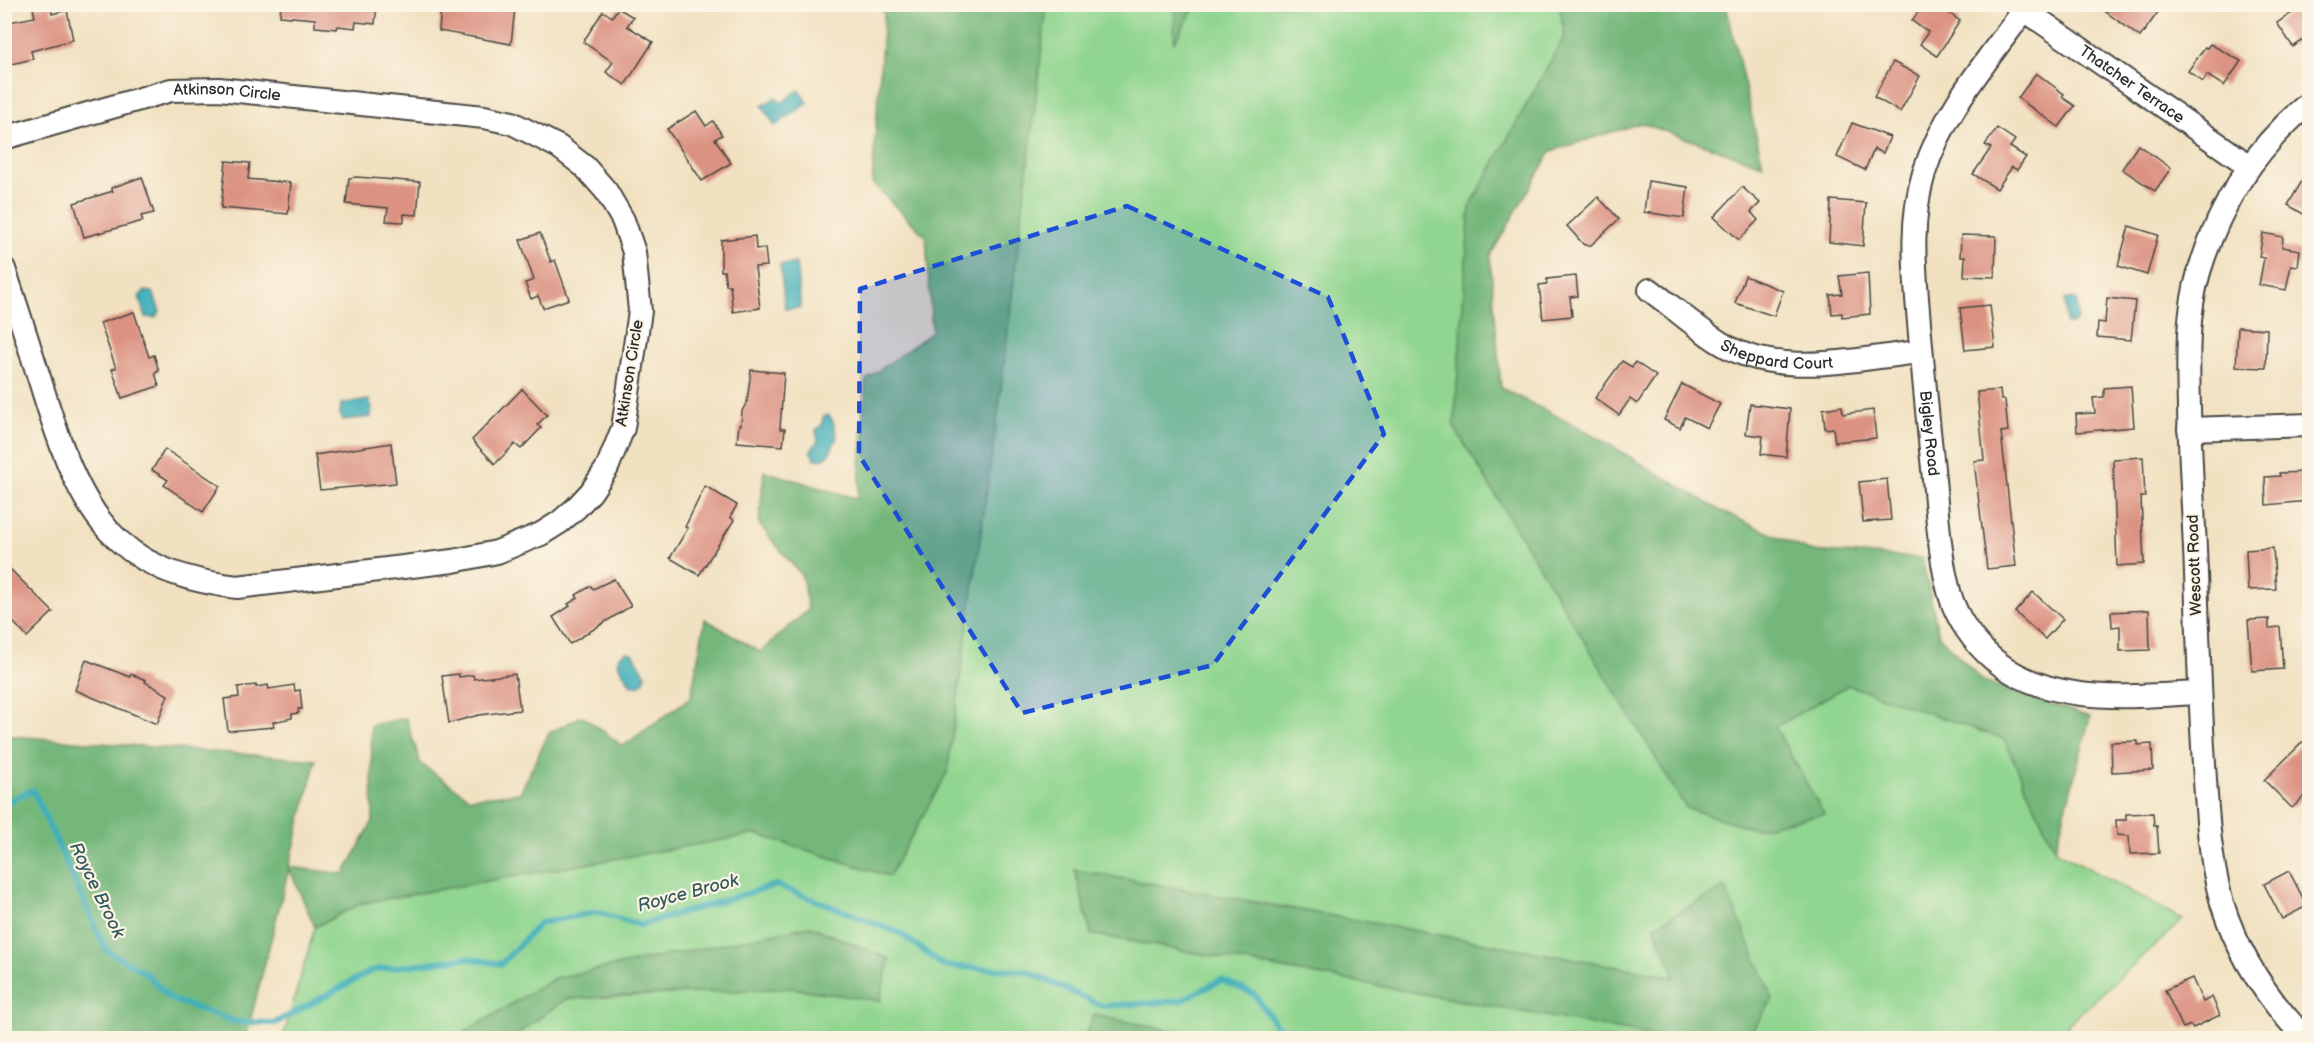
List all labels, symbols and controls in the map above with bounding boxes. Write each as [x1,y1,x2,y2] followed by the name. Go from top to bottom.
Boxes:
[2076,41,2189,128] street label: Thatcher Terrace
[173,79,282,105] street label: Atkinson Circle
[612,318,648,428] street label: Atkinson Circle
[1717,335,1834,373] street label: Sheppard Court
[1916,390,1943,477] street label: Bigley Road
[2184,514,2206,616] street label: Wescott Road
[65,839,130,942] water label: Royce Brook
[635,869,742,917] water label: Royce Brook

